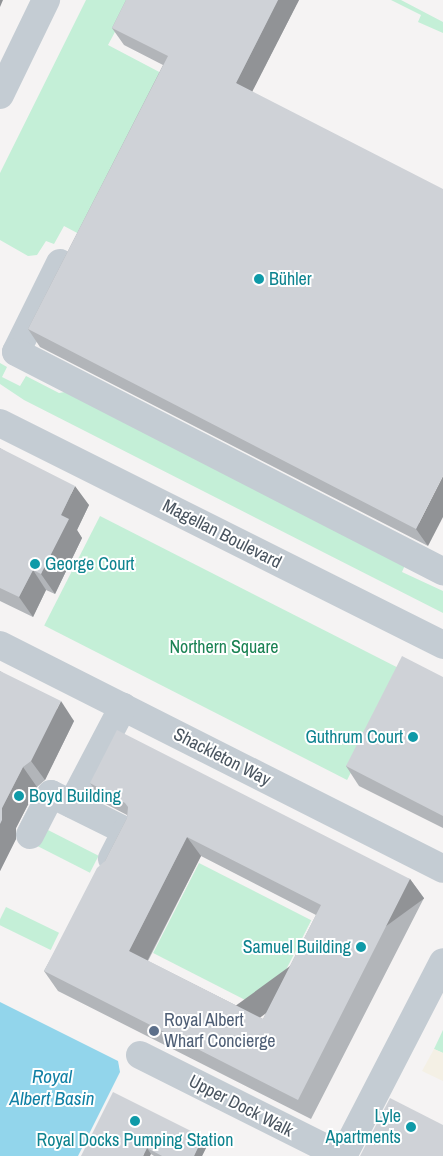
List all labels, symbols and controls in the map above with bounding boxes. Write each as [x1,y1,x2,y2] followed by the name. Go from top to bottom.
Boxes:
[269,268,312,290] place label: Bühler
[253,273,265,285] marker: Bühler
[159,495,285,573] street label: Magellan Boulevard
[45,553,134,575] place label: George Court
[29,558,41,570] marker: George Court
[169,636,279,658] park label: Northern Square
[170,723,274,791] street label: Shackleton Way
[305,726,403,748] place label: Guthrum Court
[407,731,419,743] marker: Guthrum Court
[29,785,121,807] place label: Boyd Building
[13,790,25,802] marker: Boyd Building
[243,936,351,958] place label: Samuel Building
[355,941,367,953] marker: Samuel Building
[164,1010,276,1052] place label: Royal Albert Wharf Concierge
[148,1025,160,1037] marker: Royal Albert Wharf Concierge
[10,1066,94,1110] water label: Royal Albert Basin
[185,1070,297,1142] street label: Upper Dock Walk
[326,1106,401,1148] place label: Lyle Apartments
[129,1115,141,1127] marker: Royal Docks Pumping Station
[405,1121,417,1133] marker: Lyle Apartments
[37,1129,233,1151] place label: Royal Docks Pumping Station

